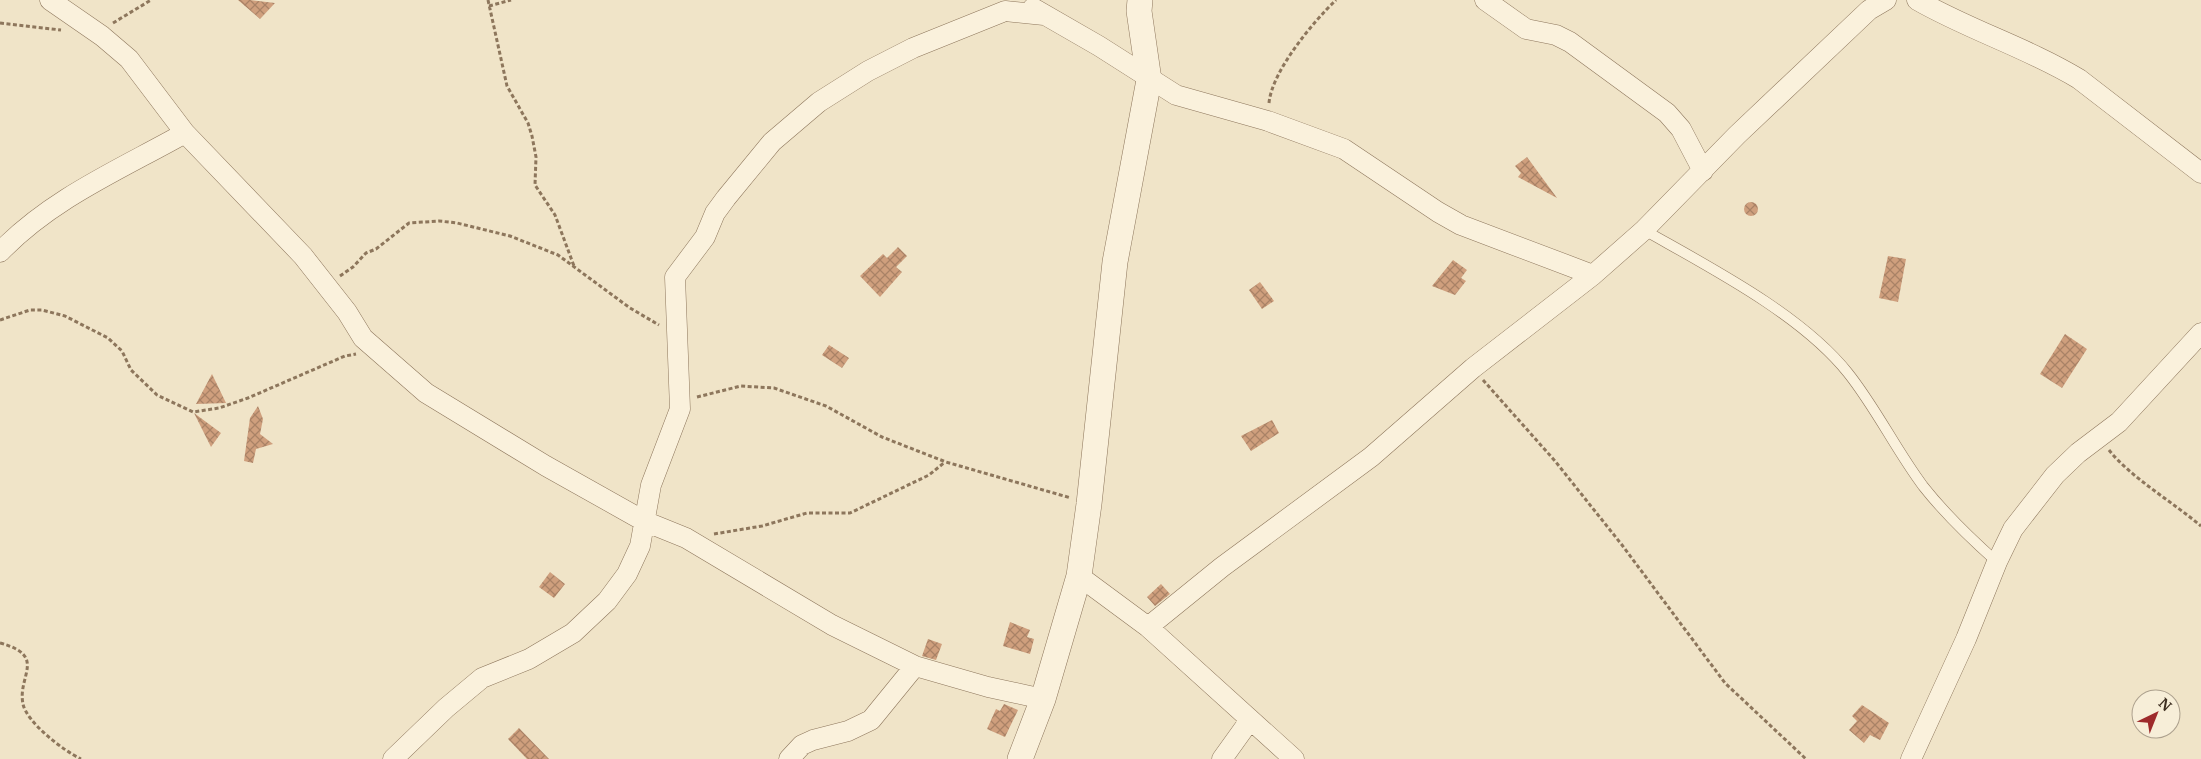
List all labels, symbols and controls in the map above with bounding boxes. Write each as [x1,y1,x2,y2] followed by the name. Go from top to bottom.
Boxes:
[2131,689,2181,739] north arrow
[2155,694,2175,715] text: N

